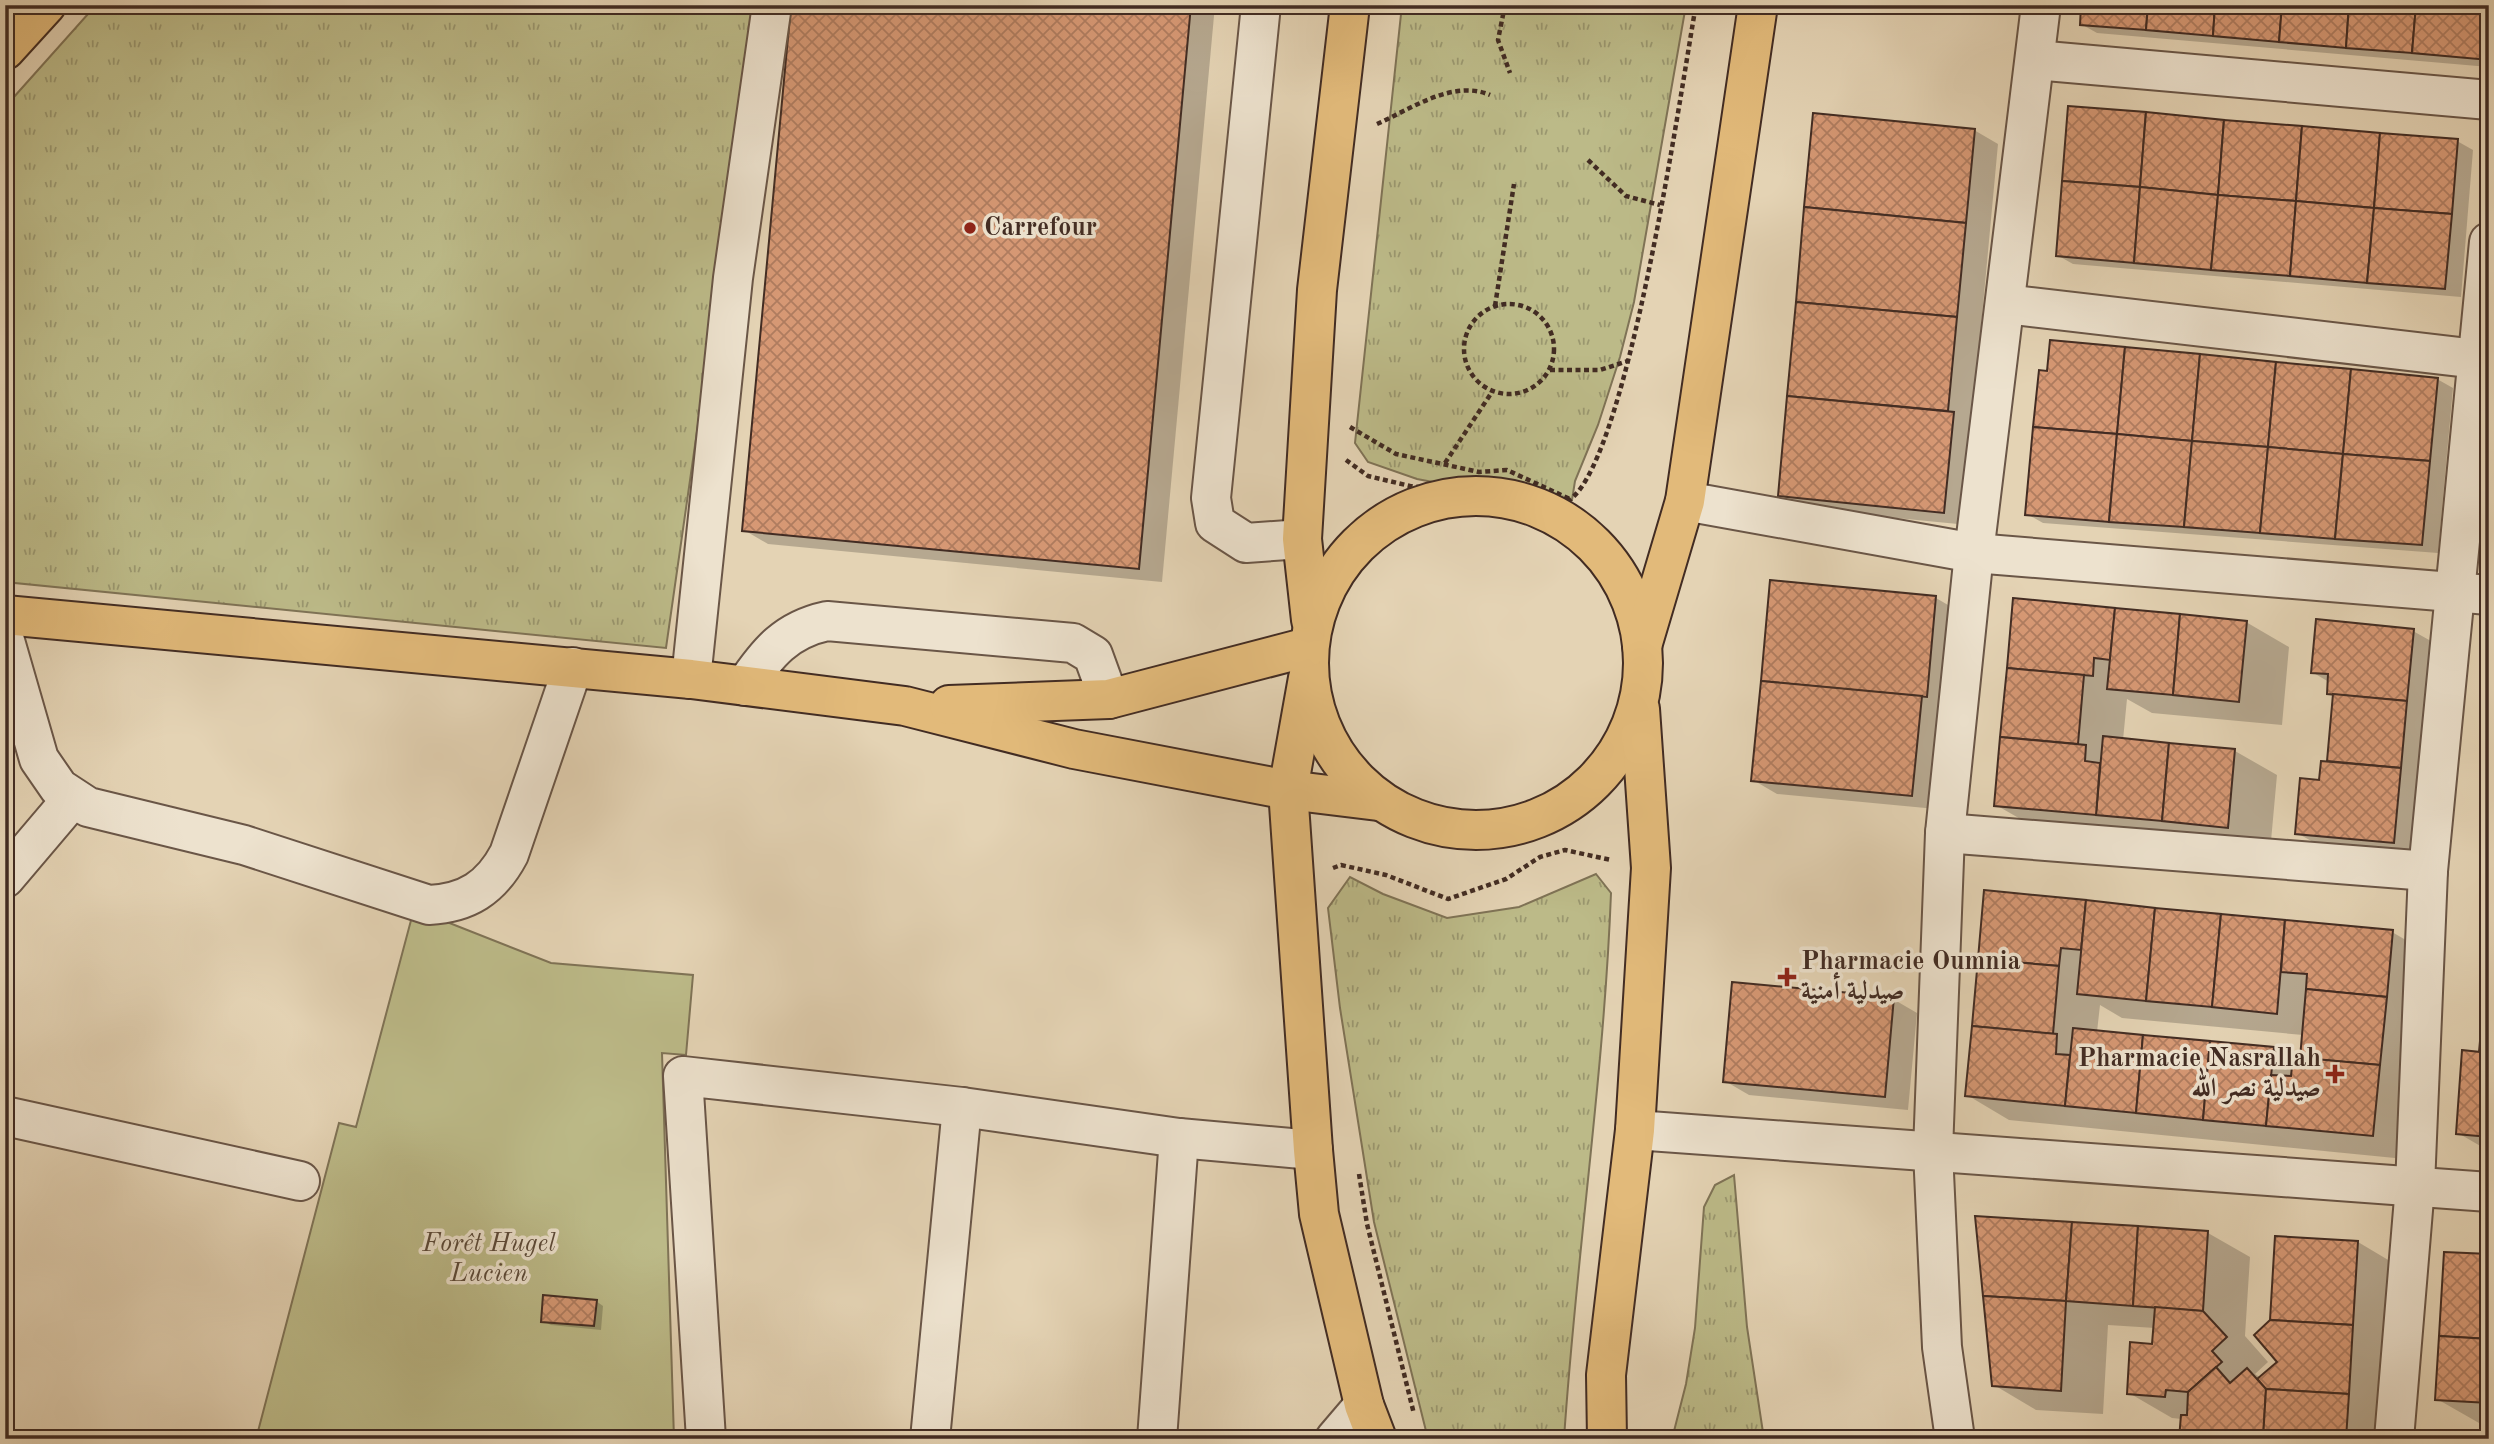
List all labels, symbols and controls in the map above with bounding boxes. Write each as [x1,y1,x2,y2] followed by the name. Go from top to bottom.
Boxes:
[984,215,1097,241] place label: Carrefour
[962,220,978,236] marker: Carrefour
[1801,949,2021,1005] place label: Pharmacie Oumnia صيدلية أمنية
[1779,969,1795,985] marker: Pharmacie Oumnia صيدلية أمنية
[2078,1046,2321,1105] place label: Pharmacie Nasrallah صيدلية نصر الله
[2327,1066,2343,1082] marker: Pharmacie Nasrallah صيدلية نصر الله
[421,1231,556,1287] park label: Forêt Hugel Lucien

